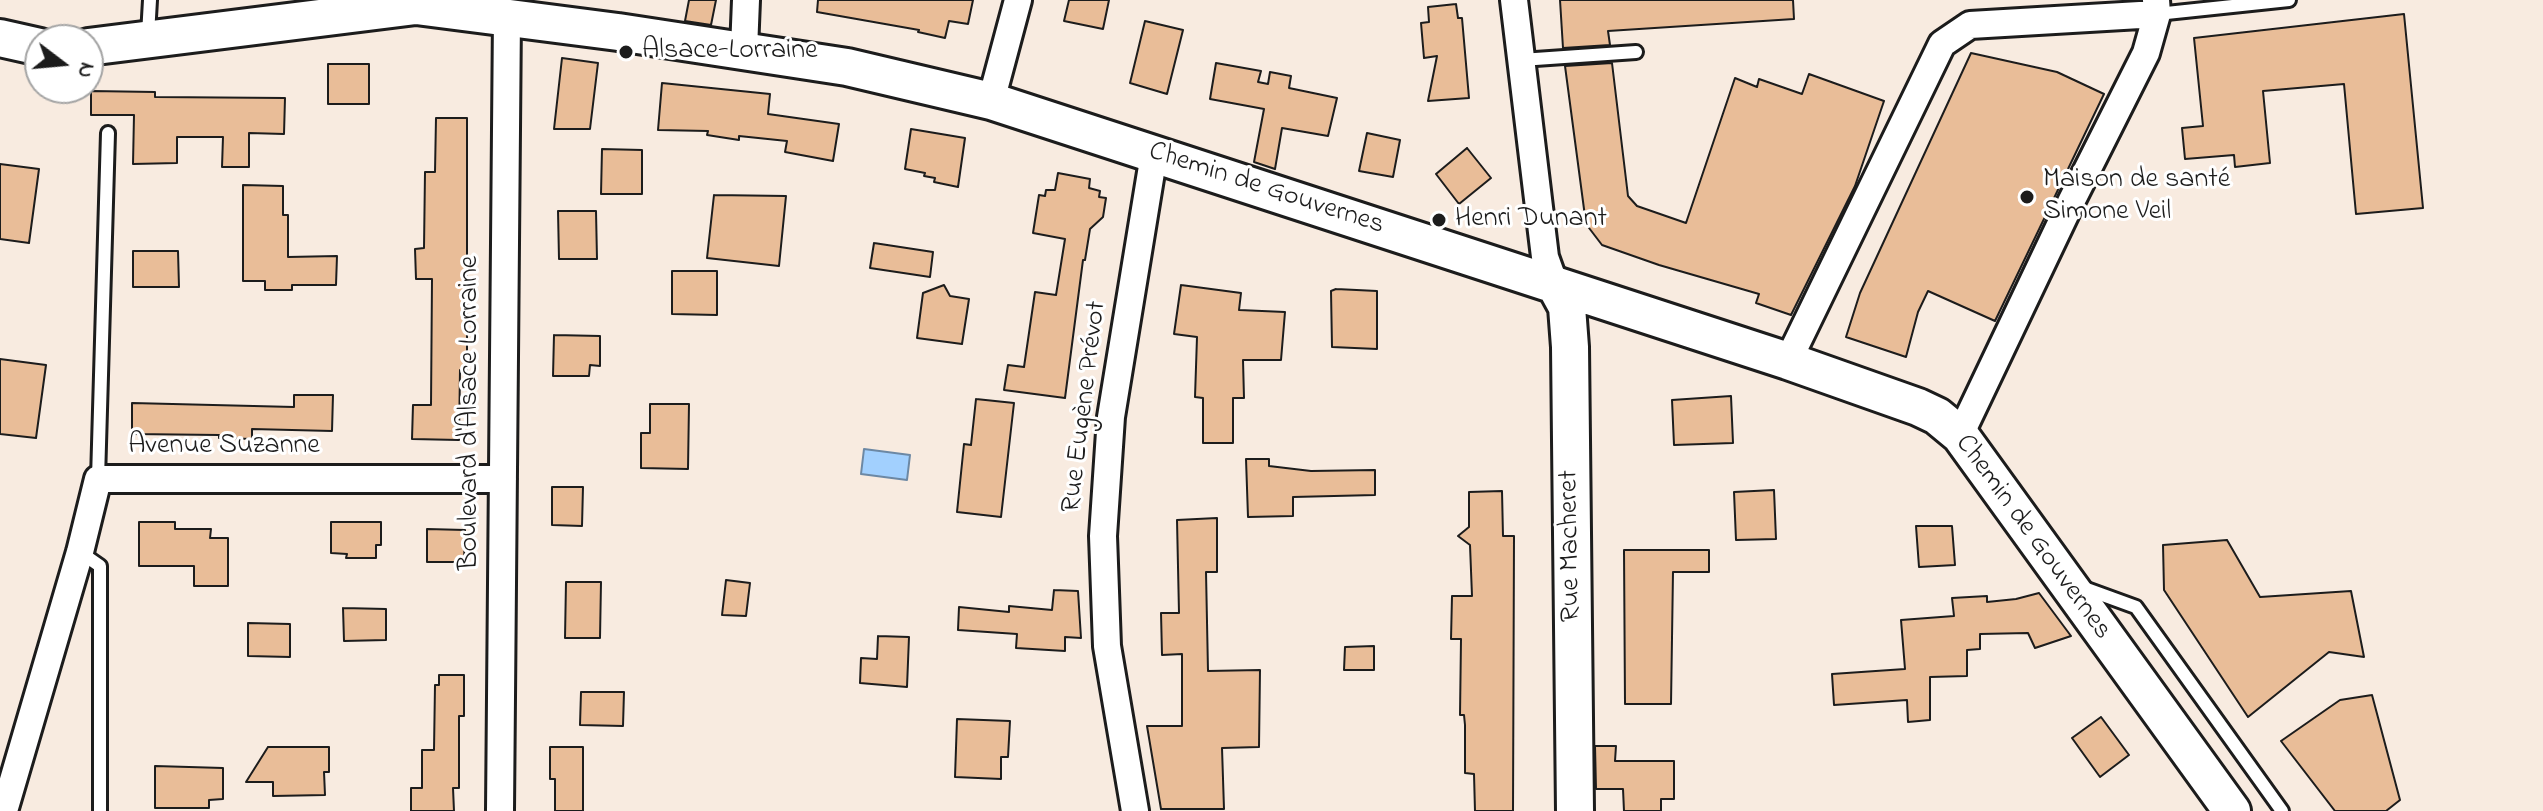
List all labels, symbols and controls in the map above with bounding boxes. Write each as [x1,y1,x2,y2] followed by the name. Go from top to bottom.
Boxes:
[24,24,104,104] north arrow
[642,35,818,69] place label: Alsace-Lorraine
[617,43,635,61] marker: Alsace-Lorraine
[68,59,103,82] text: N
[1144,136,1388,244] street label: Chemin de Gouvernes
[2043,164,2230,230] place label: Maison de santé Simone Veil
[2018,188,2036,206] marker: Maison de santé Simone Veil
[1455,203,1607,237] place label: Henri Dunant
[1430,211,1448,229] marker: Henri Dunant
[454,256,488,570] street label: Boulevard d'Alsace Lorraine
[1056,299,1116,515] street label: Rue Eugène Prévot
[1946,429,2118,647] street label: Chemin de Gouvernes
[128,430,320,464] street label: Avenue Suzanne
[1554,470,1590,622] street label: Rue Macheret

